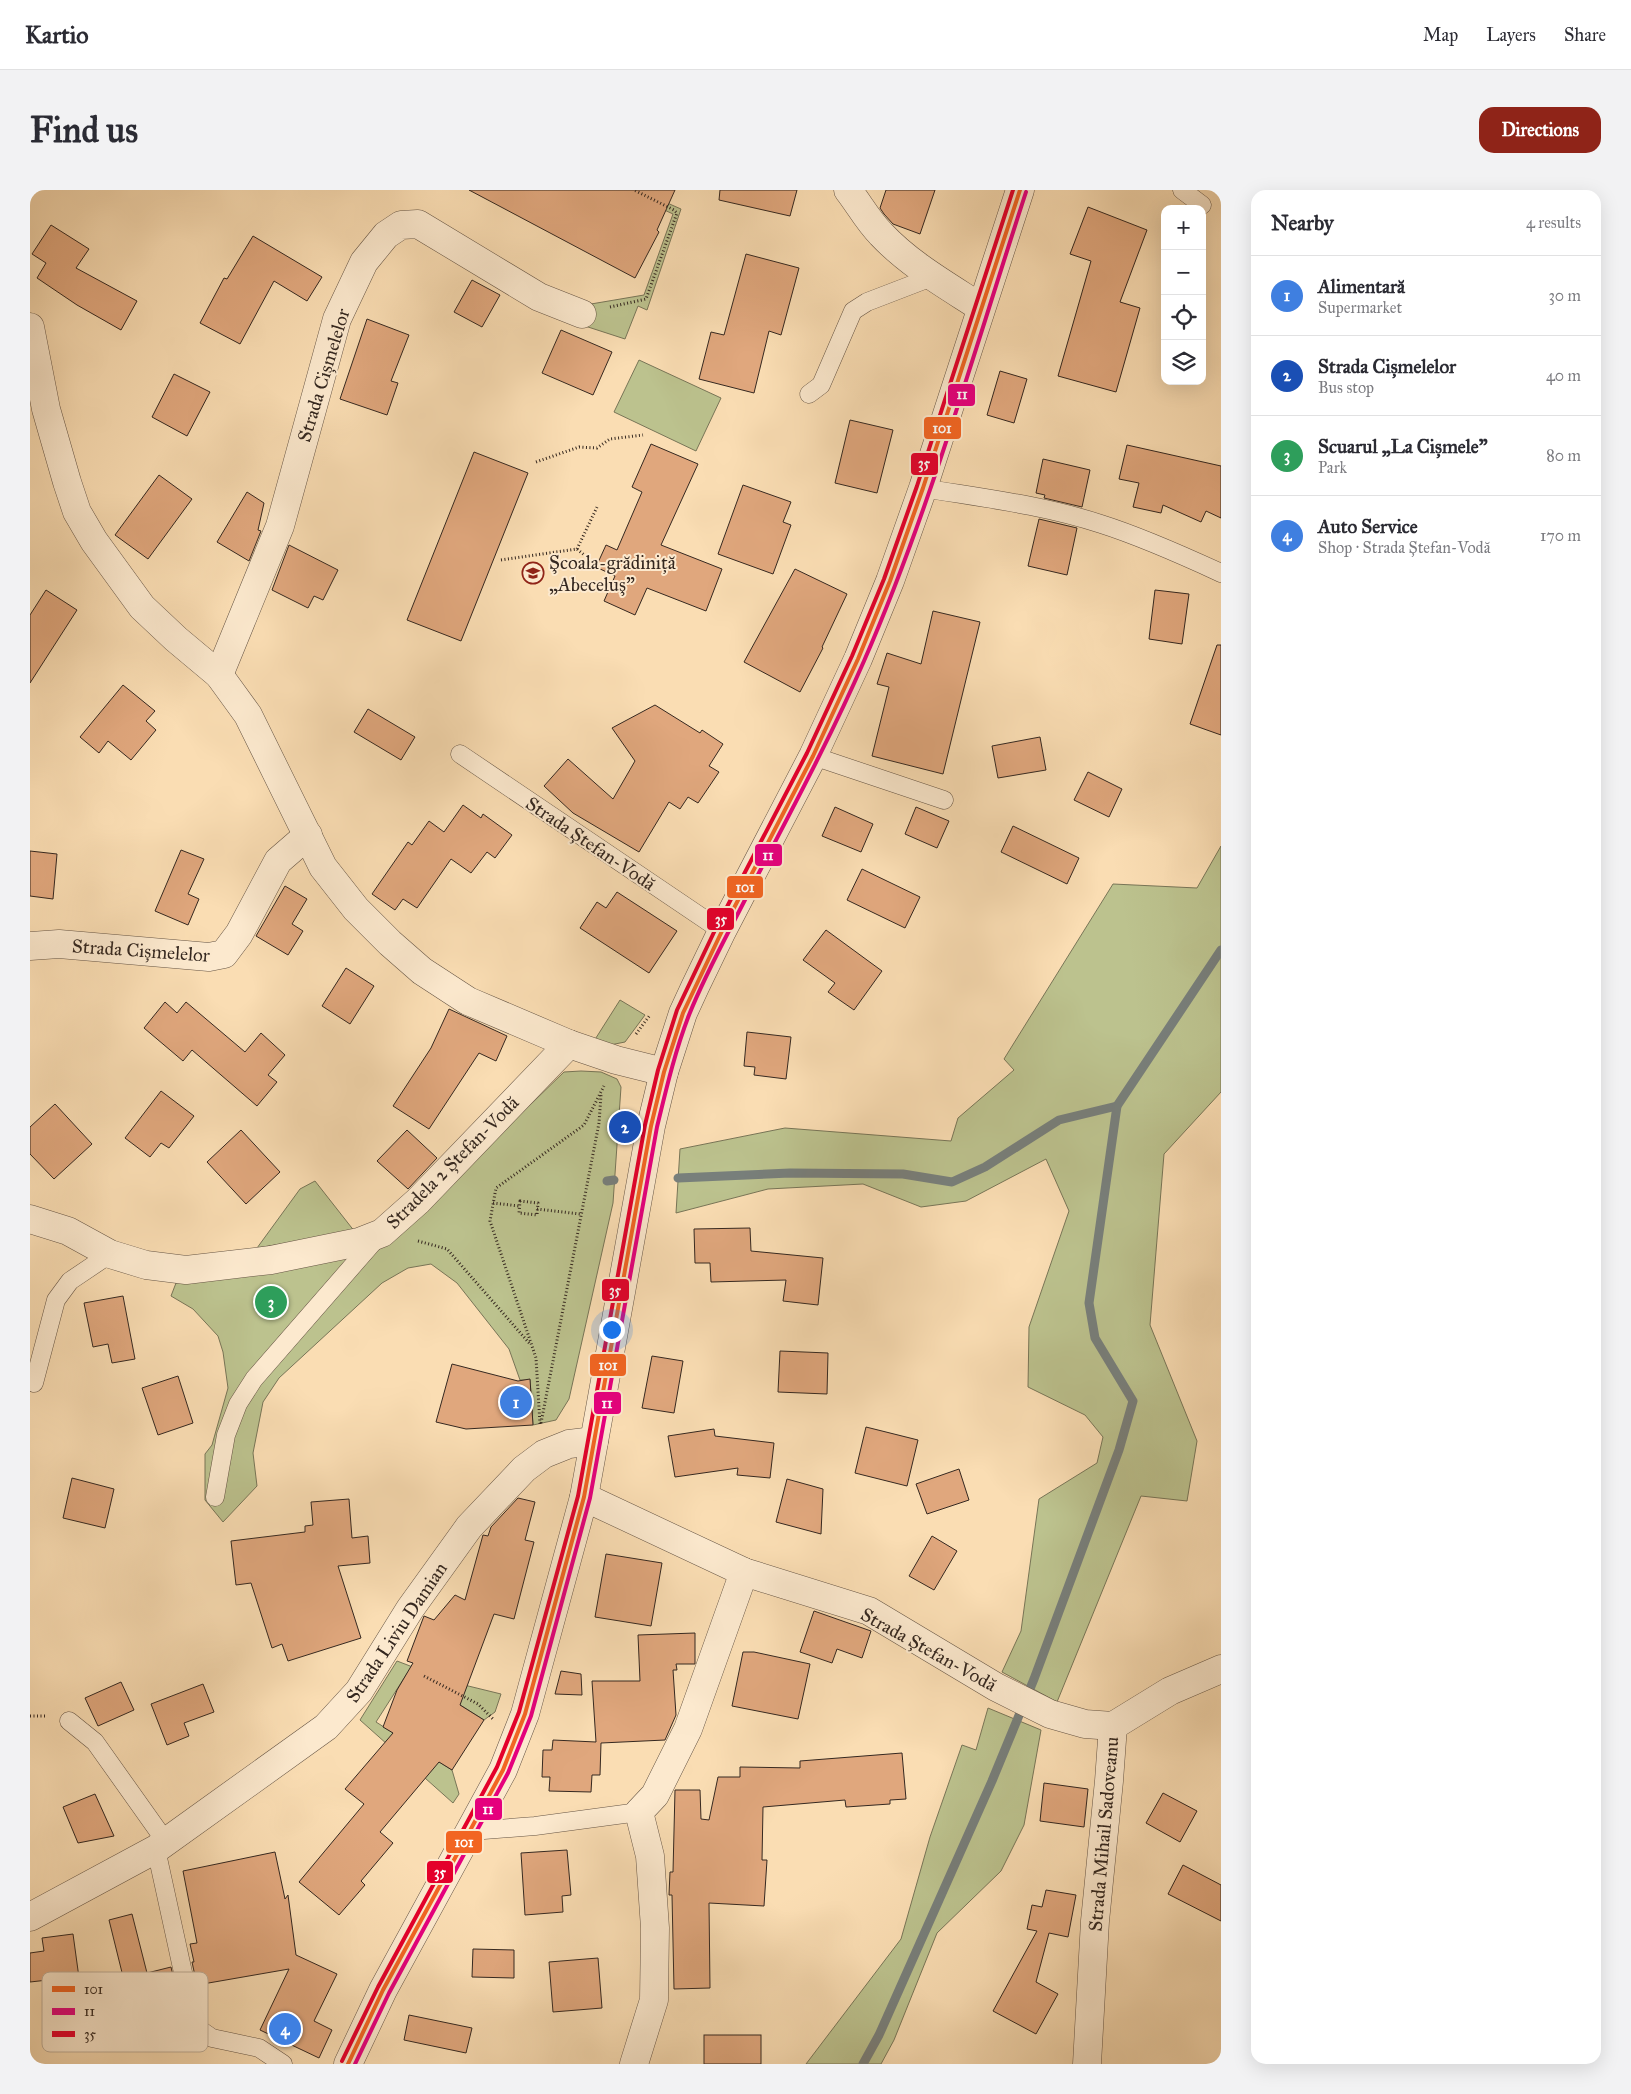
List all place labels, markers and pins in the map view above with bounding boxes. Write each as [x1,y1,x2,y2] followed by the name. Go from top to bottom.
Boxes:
[549,551,677,596] place label: Şcoala-grădiniţă „Abeceluş”
[521,561,545,585] school or university icon: Şcoala-grădiniţă „Abeceluş”
[609,1108,641,1146] pin: 2
[255,1283,287,1321] pin: 3
[500,1383,532,1421] pin: 1
[269,2010,301,2048] pin: 4

